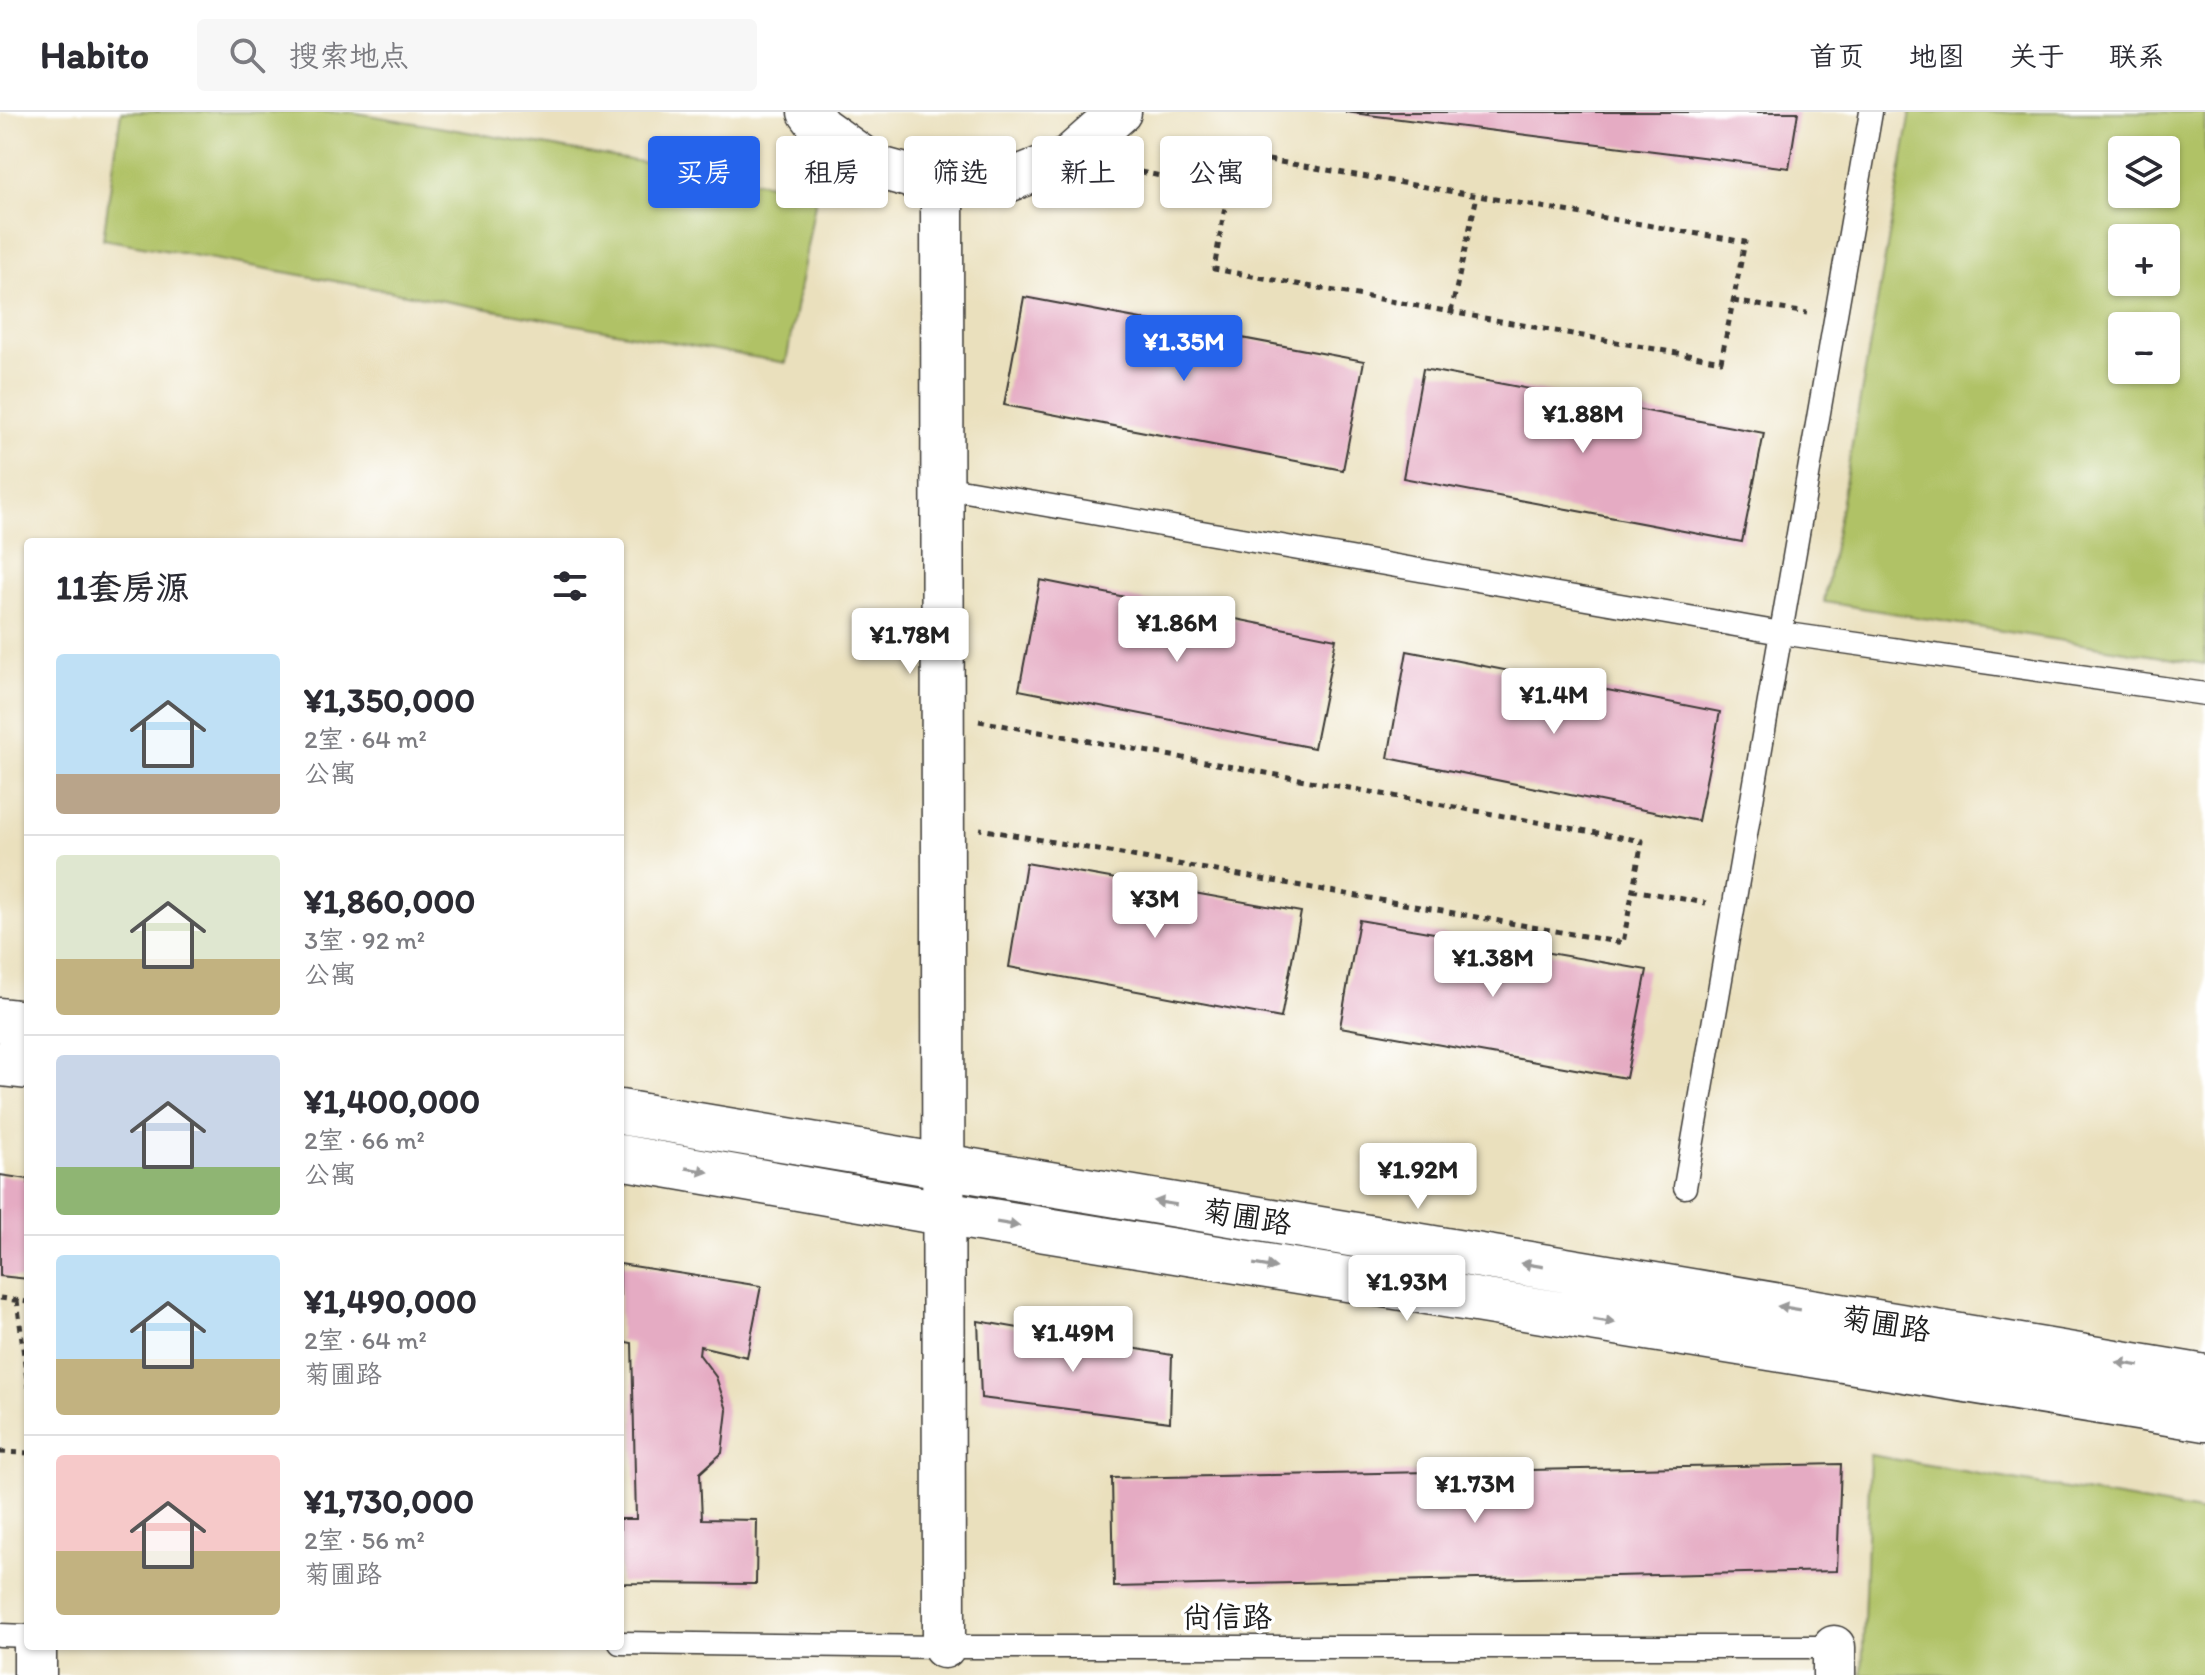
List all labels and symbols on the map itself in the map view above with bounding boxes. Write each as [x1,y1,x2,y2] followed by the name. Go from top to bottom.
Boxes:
[1119,315,1249,383] pin: ¥1.35M
[1518,387,1648,455] pin: ¥1.88M
[1112,596,1242,664] pin: ¥1.86M
[845,608,975,676] pin: ¥1.78M
[1498,668,1610,736] pin: ¥1.4M
[1116,872,1194,940] pin: ¥3M
[1428,931,1558,999] pin: ¥1.38M
[1353,1143,1483,1211] pin: ¥1.92M
[685,1165,710,1177] one-way arrow
[1200,1191,1294,1242] street label: 菊圃路
[1153,1197,1178,1209] one-way arrow
[996,1218,1021,1231] one-way arrow
[1342,1255,1472,1323] pin: ¥1.93M
[1520,1258,1545,1270] one-way arrow
[1253,1260,1278,1272] one-way arrow
[1839,1298,1933,1349] street label: 菊圃路
[1776,1301,1801,1313] one-way arrow
[1008,1306,1138,1374] pin: ¥1.49M
[1592,1315,1617,1328] one-way arrow
[2115,1358,2140,1370] one-way arrow
[1410,1457,1540,1525] pin: ¥1.73M
[1182,1598,1272,1635] street label: 尚信路

